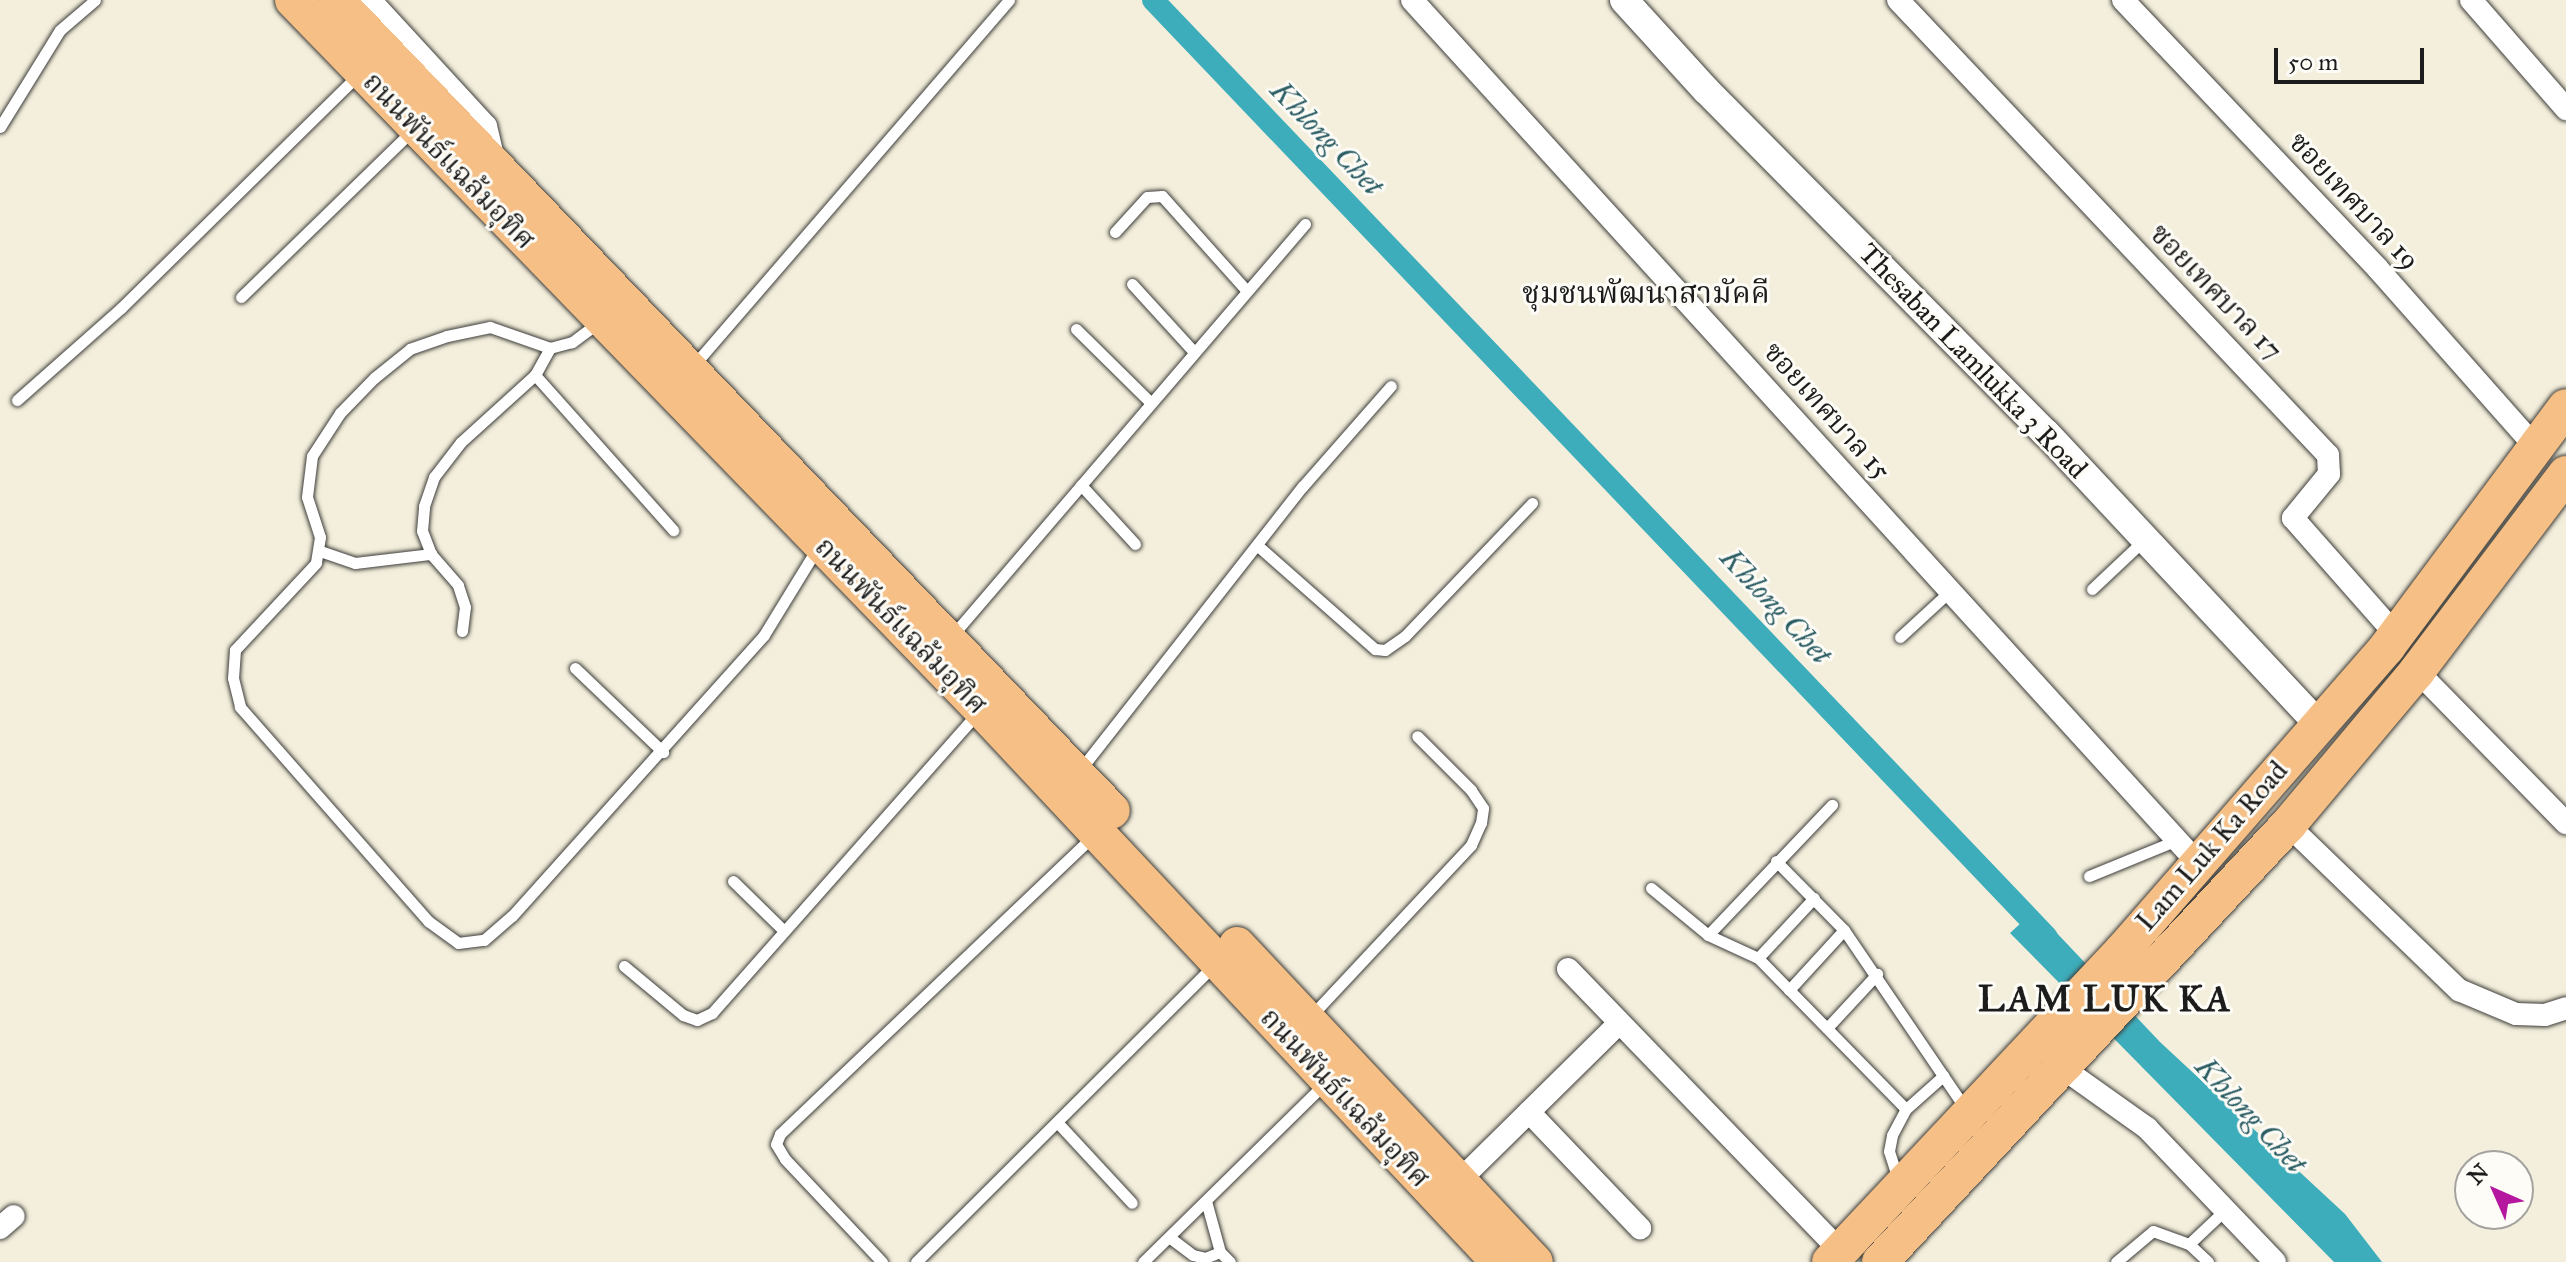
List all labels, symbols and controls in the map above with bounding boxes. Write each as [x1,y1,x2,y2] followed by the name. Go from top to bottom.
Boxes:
[2278,32,2428,82] scale bar
[2288,47,2338,77] text: 50 m
[356,65,542,257] street label: ถนนพันธ์แฉล้มอุทิศ
[1263,73,1391,203] water label: Khlong Chet
[2282,125,2426,277] street label: ซอยเทศบาล 19
[2143,217,2289,367] street label: ซอยเทศบาล 17
[1852,236,2094,486] street label: Thesaban Lamlukka 3 Road
[1522,275,1770,311] district label: ชุมชนพัฒนาสามัคคี
[1756,335,1898,487] street label: ซอยเทศบาล 15
[808,530,994,722] street label: ถนนพันธ์แฉล้มอุทิศ
[1713,540,1839,672] water label: Khlong Chet
[2129,754,2295,938] street label: Lam Luk Ka Road
[1978,978,2232,1022] district label: LAM LUK KA
[1253,1001,1437,1195] street label: ถนนพันธ์แฉล้มอุทิศ
[2188,1049,2314,1181] water label: Khlong Chet
[2454,1150,2534,1230] north arrow
[2462,1158,2494,1190] text: N

